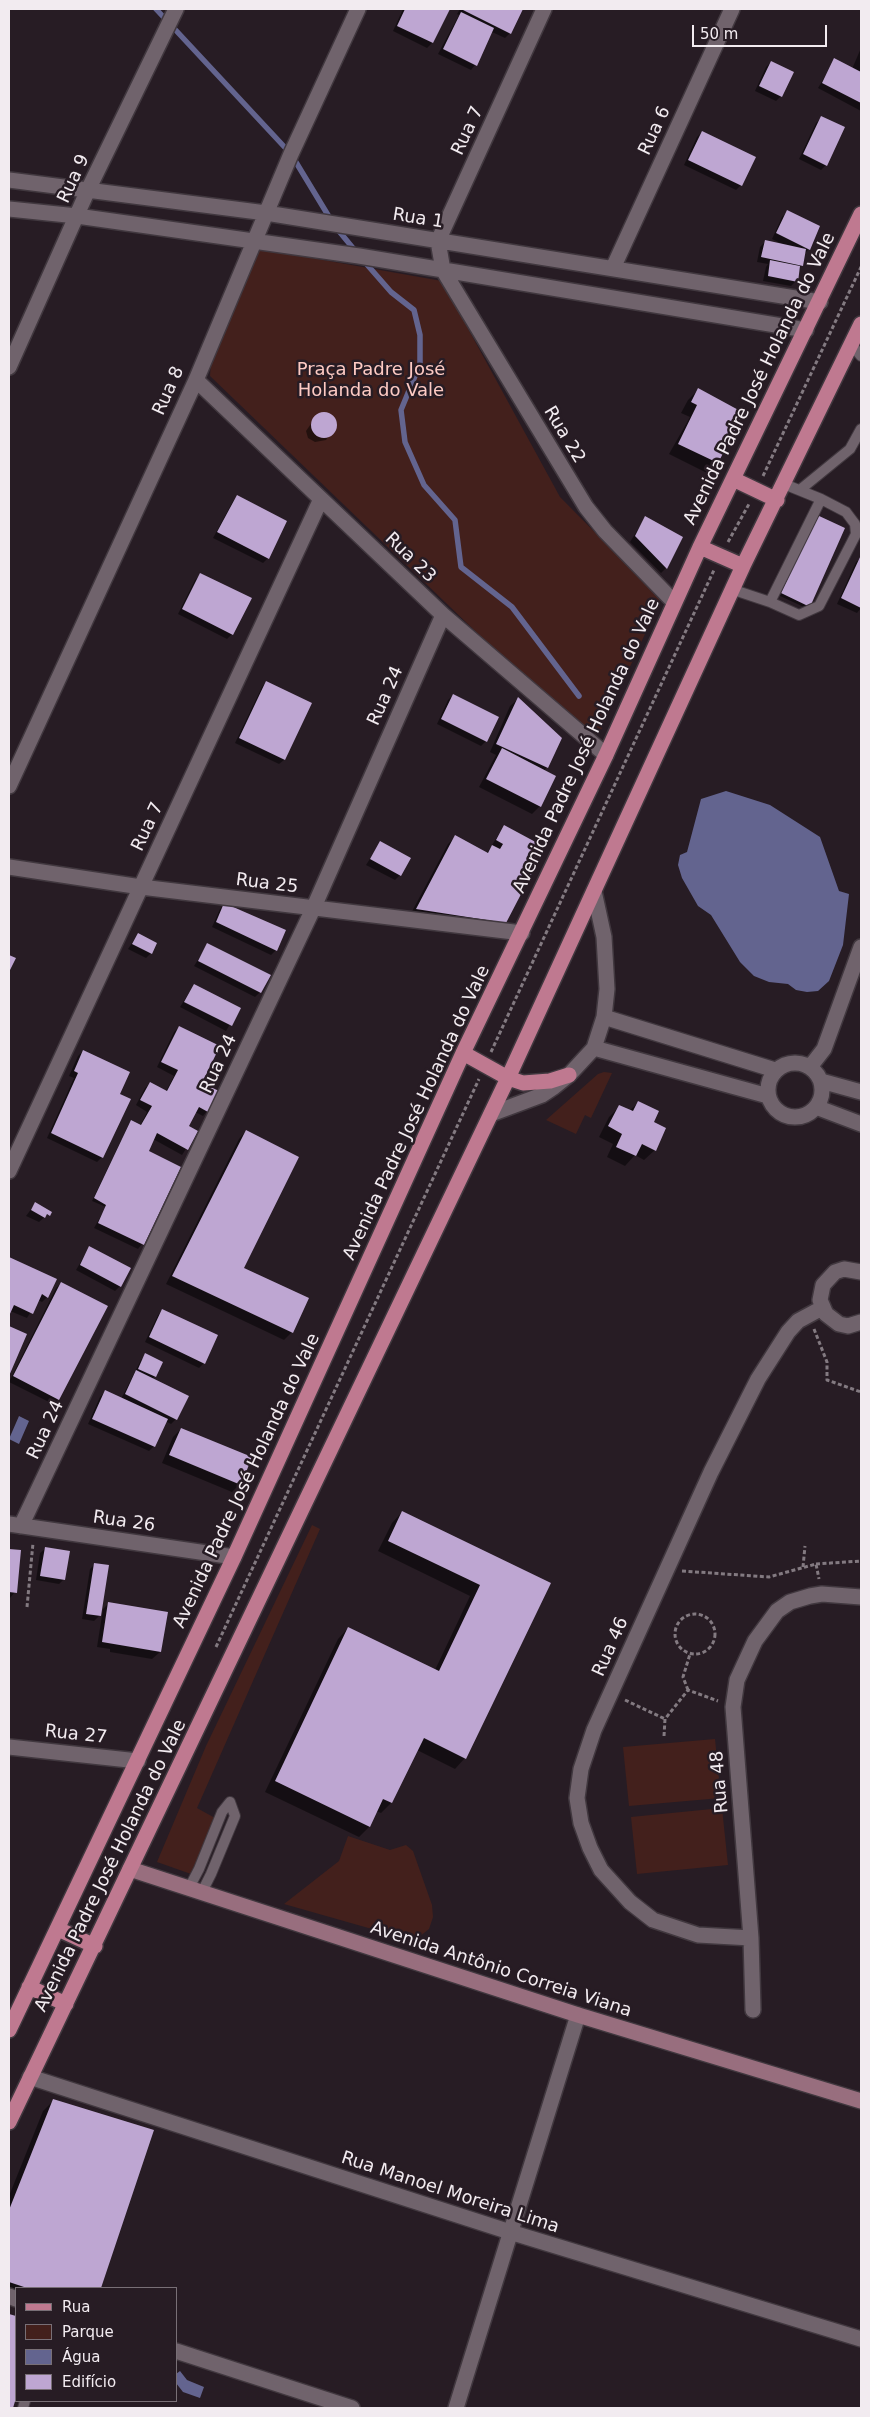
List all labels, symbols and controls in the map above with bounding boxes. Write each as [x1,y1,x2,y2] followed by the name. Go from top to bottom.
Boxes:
[695,15,830,47] scale bar
[700,25,738,43] text: 50 m
[447,103,489,159] street label: Rua 7
[634,103,676,159] street label: Rua 6
[53,151,95,207] street label: Rua 9
[391,204,445,234] street label: Rua 1
[680,229,840,529] street label: Avenida Padre José Holanda do Vale
[297,359,445,402] park label: Praça Padre José Holanda do Vale
[149,363,189,419] street label: Rua 8
[539,403,589,467] street label: Rua 22
[380,528,440,588] street label: Rua 23
[509,595,665,897] street label: Avenida Padre José Holanda do Vale
[363,663,409,729] street label: Rua 24
[127,799,169,855] street label: Rua 7
[235,869,299,899] street label: Rua 25
[339,962,495,1264] street label: Avenida Padre José Holanda do Vale
[196,1031,242,1097] street label: Rua 24
[169,1330,325,1632] street label: Avenida Padre José Holanda do Vale
[23,1397,69,1463] street label: Rua 24
[91,1507,157,1537] street label: Rua 26
[588,1614,634,1680] street label: Rua 46
[31,1716,191,2016] street label: Avenida Padre José Holanda do Vale
[44,1721,108,1749] street label: Rua 27
[707,1750,733,1814] street label: Rua 48
[368,1917,634,2023] street label: Avenida Antônio Correia Viana
[338,2147,562,2239] street label: Rua Manoel Moreira Lima
[15,2287,178,2402] legend
[62,2298,90,2316] text: Rua
[62,2323,114,2341] text: Parque
[62,2348,100,2366] text: Água
[62,2373,116,2391] text: Edifício

